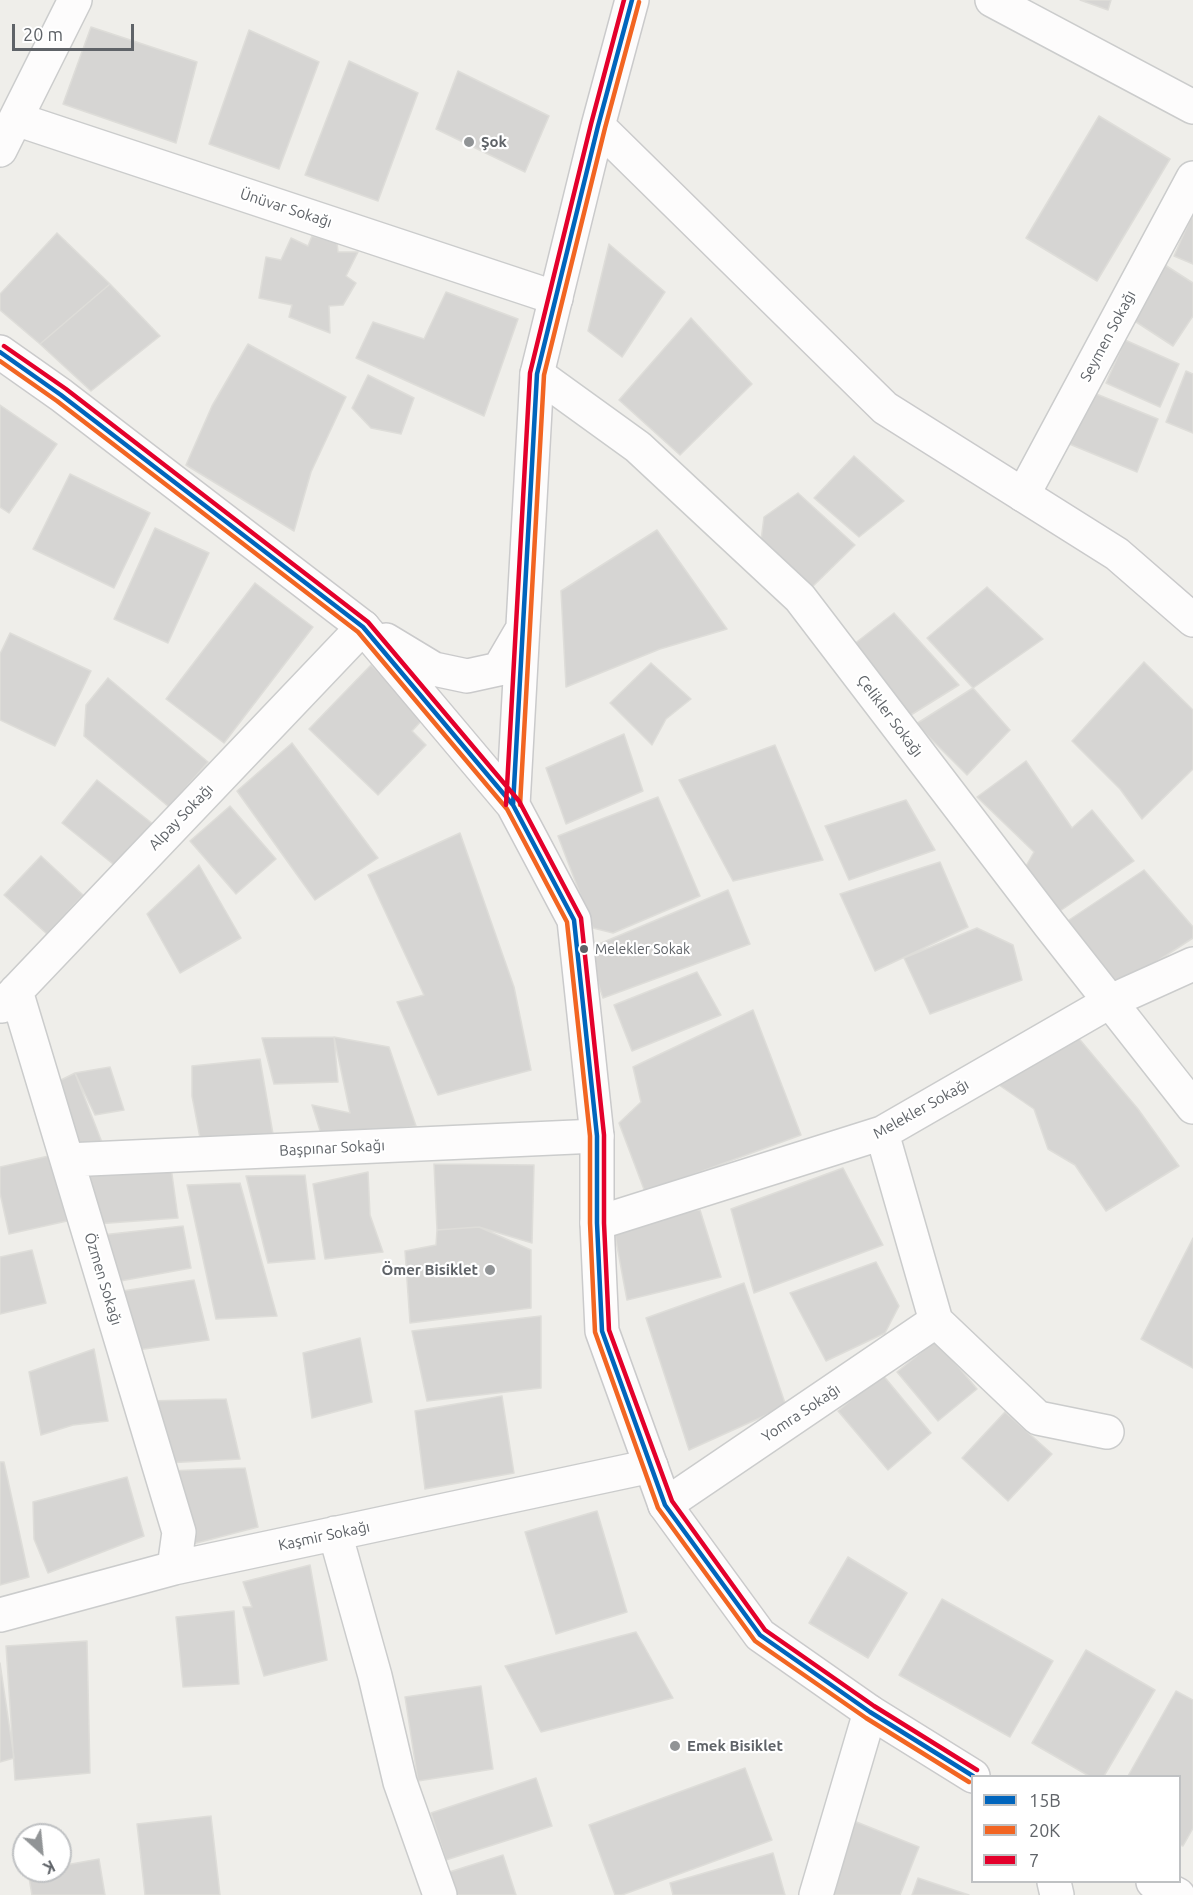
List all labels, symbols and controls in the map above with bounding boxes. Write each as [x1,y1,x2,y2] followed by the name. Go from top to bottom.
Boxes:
[15,12,136,50] scale bar
[23,24,63,44] text: 20 m
[481,133,507,151] place label: Şok
[462,135,476,149] marker: Şok
[238,185,334,231] street label: Ünüvar Sokağı
[1076,287,1140,385] street label: Seymen Sokağı
[853,671,927,761] street label: Çelikler Sokağı
[145,780,217,854] street label: Alpay Sokağı
[595,941,690,957] place label: Melekler Sokak
[578,943,590,955] marker: Melekler Sokak
[870,1075,972,1143] street label: Melekler Sokağı
[279,1136,385,1160] street label: Başpınar Sokağı
[80,1230,126,1328] street label: Özmen Sokağı
[381,1261,478,1279] place label: Ömer Bisiklet
[483,1263,497,1277] marker: Ömer Bisiklet
[758,1380,844,1446] street label: Yomra Sokağı
[277,1518,371,1554] street label: Kaşmir Sokağı
[687,1737,783,1755] place label: Emek Bisiklet
[668,1739,682,1753] marker: Emek Bisiklet
[971,1775,1181,1883] legend
[1029,1790,1061,1810] text: 15B
[1029,1820,1060,1840] text: 20K
[12,1823,72,1883] north arrow
[1029,1850,1039,1870] text: 7
[40,1857,58,1878] text: K

